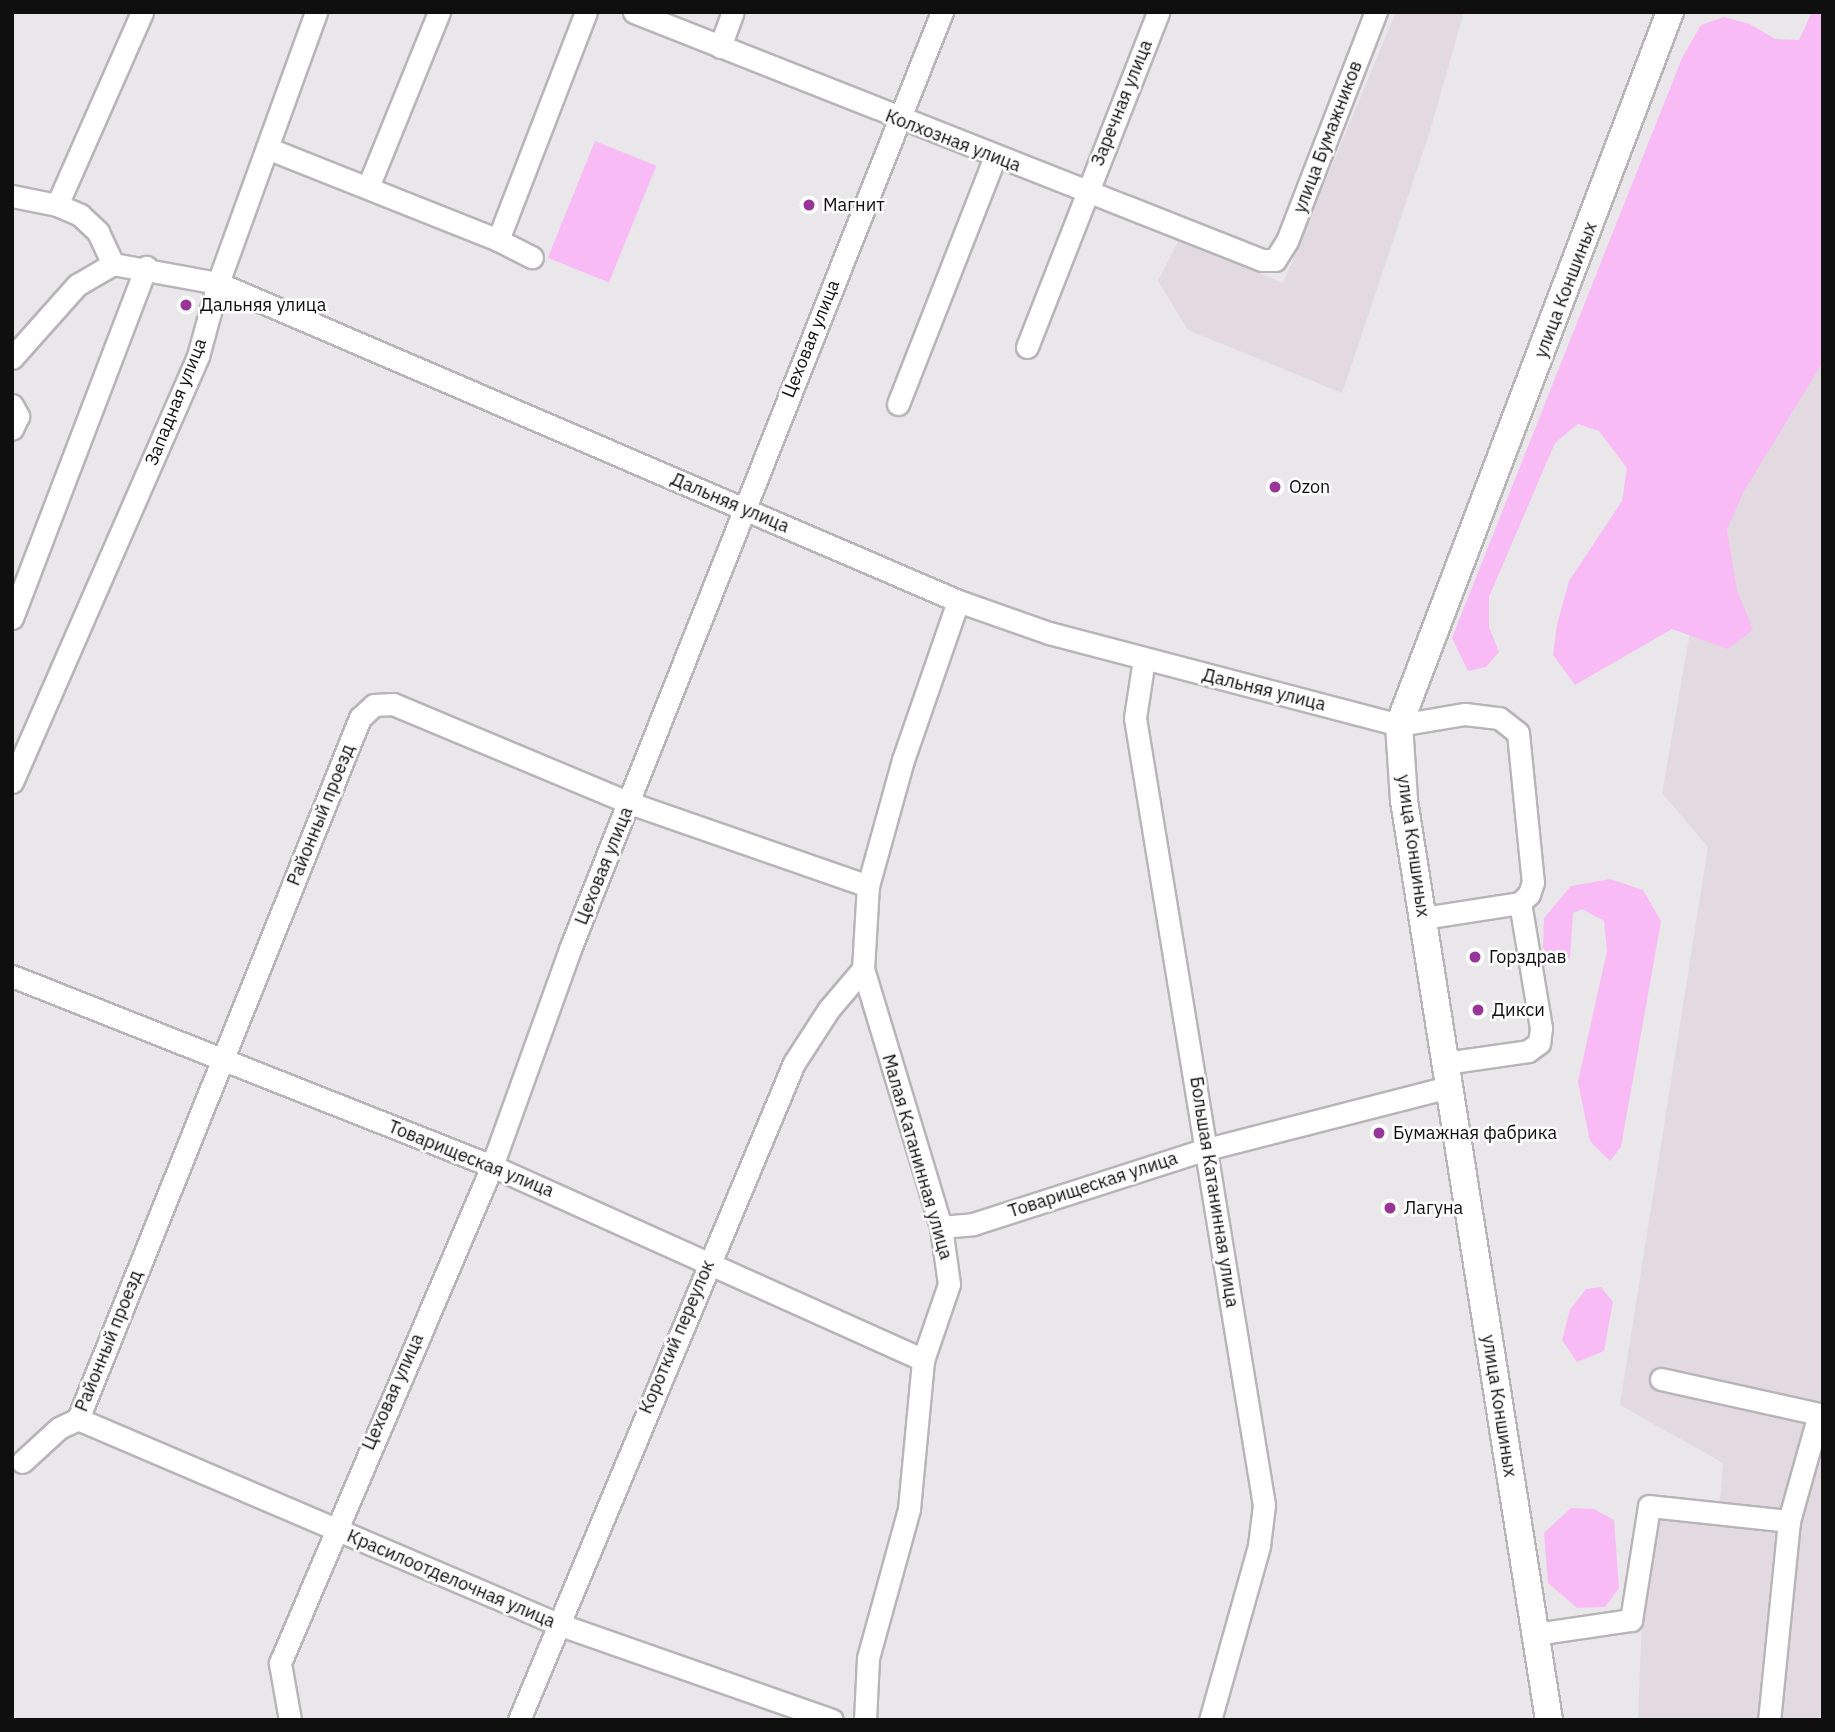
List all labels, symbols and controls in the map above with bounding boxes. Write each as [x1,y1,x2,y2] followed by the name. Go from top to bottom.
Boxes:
[1087,37,1157,169] street label: Заречная улица
[1289,58,1367,216] street label: улица Бумажников
[882,105,1024,177] street label: Колхозная улица
[823,194,885,216] place label: Магнит
[801,197,817,213] marker: Магнит
[1530,219,1602,361] street label: улица Коншиных
[778,277,844,401] street label: Цеховая улица
[200,294,326,316] place label: Дальняя улица
[178,297,194,313] marker: Дальняя улица
[141,335,211,469] street label: Западная улица
[668,468,792,538] street label: Дальняя улица
[1289,476,1330,498] place label: Ozon
[1267,479,1283,495] marker: Ozon
[1200,664,1328,716] street label: Дальняя улица
[283,741,359,889] street label: Районный проезд
[1392,773,1434,919] street label: улица Коншиных
[571,804,637,928] street label: Цеховая улица
[1489,946,1567,968] place label: Горздрав
[1467,949,1483,965] marker: Горздрав
[1492,999,1545,1021] place label: Дикси
[1470,1002,1486,1018] marker: Дикси
[877,1052,957,1262] street label: Малая Катанинная улица
[1185,1075,1243,1309] street label: Большая Катанинная улица
[385,1116,557,1202] street label: Товарищеская улица
[1393,1122,1557,1144] place label: Бумажная фабрика
[1371,1125,1387,1141] marker: Бумажная фабрика
[1006,1147,1180,1223] street label: Товарищеская улица
[1404,1197,1463,1219] place label: Лагуна
[1382,1200,1398,1216] marker: Лагуна
[635,1257,719,1417] street label: Короткий переулок
[71,1267,147,1415] street label: Районный проезд
[358,1331,428,1453] street label: Цеховая улица
[1477,1333,1521,1479] street label: улица Коншиных
[344,1525,558,1633] street label: Красилоотделочная улица

